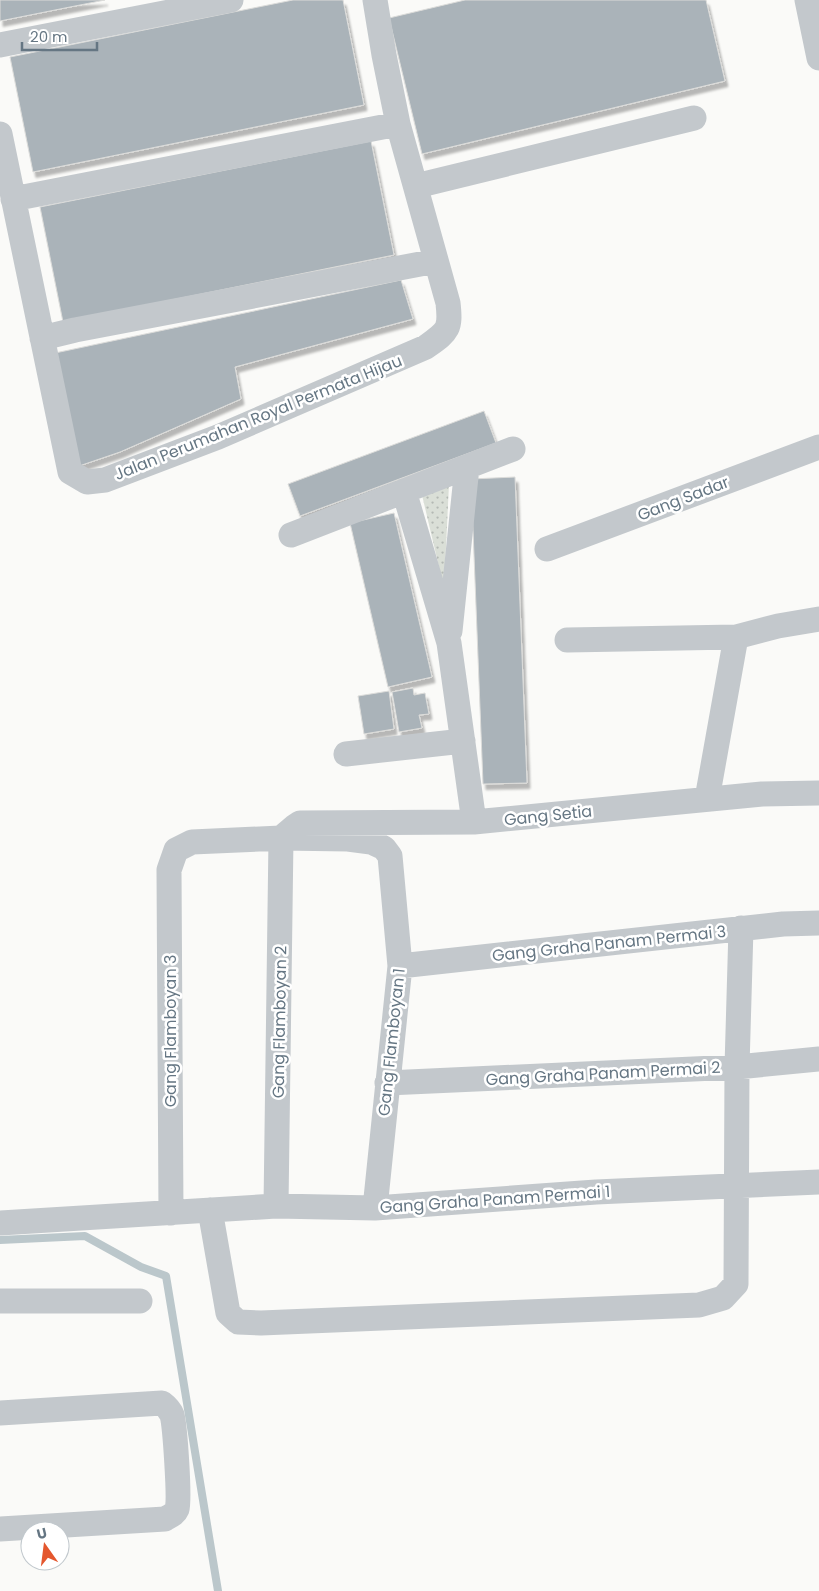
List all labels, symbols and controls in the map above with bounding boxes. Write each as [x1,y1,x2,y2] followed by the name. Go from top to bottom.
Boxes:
[22,20,98,52] scale bar
[30,26,68,47] text: 20 m
[111,349,405,486] street label: Jalan Perumahan Royal Permata Hijau
[634,470,732,526] street label: Gang Sadar
[503,799,593,832] street label: Gang Setia
[491,920,727,967] street label: Gang Graha Panam Permai 3
[267,946,292,1098] street label: Gang Flamboyan 2
[159,955,182,1107] street label: Gang Flamboyan 3
[372,967,411,1117] street label: Gang Flamboyan 1
[485,1056,721,1091] street label: Gang Graha Panam Permai 2
[379,1180,611,1219] street label: Gang Graha Panam Permai 1
[20,1521,70,1571] north arrow
[35,1522,49,1544] text: U

